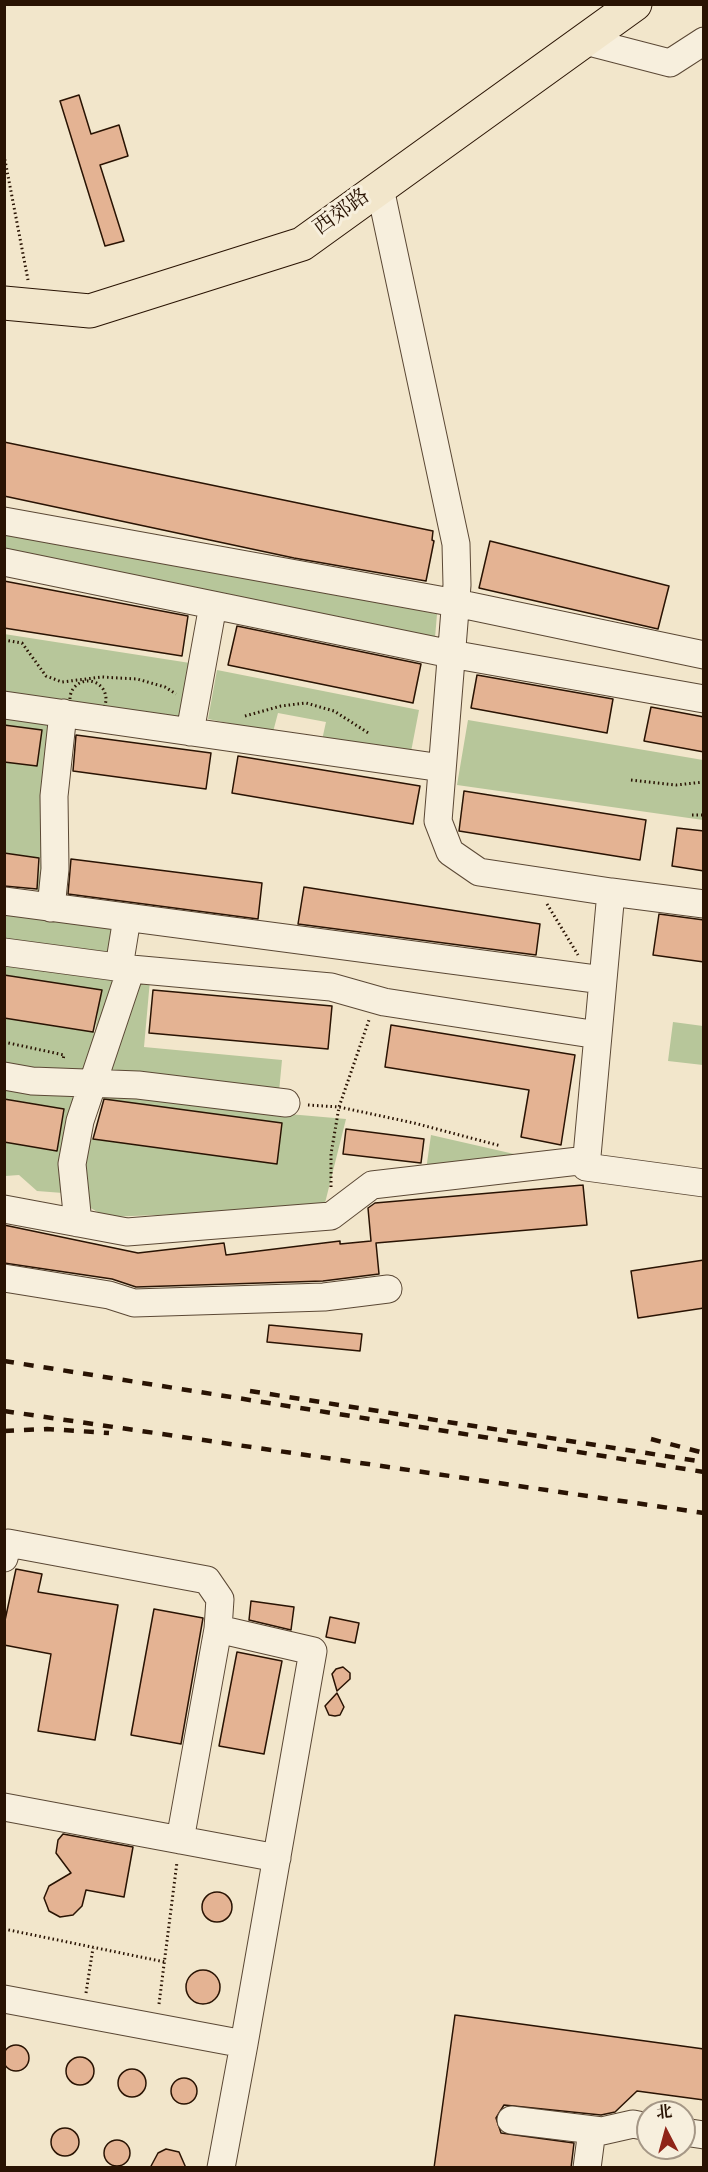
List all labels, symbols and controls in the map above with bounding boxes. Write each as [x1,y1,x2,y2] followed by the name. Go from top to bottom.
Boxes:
[310,185,376,243] street label: 西郊路
[636,2100,696,2160] north arrow
[655,2101,673,2126] text: 北

